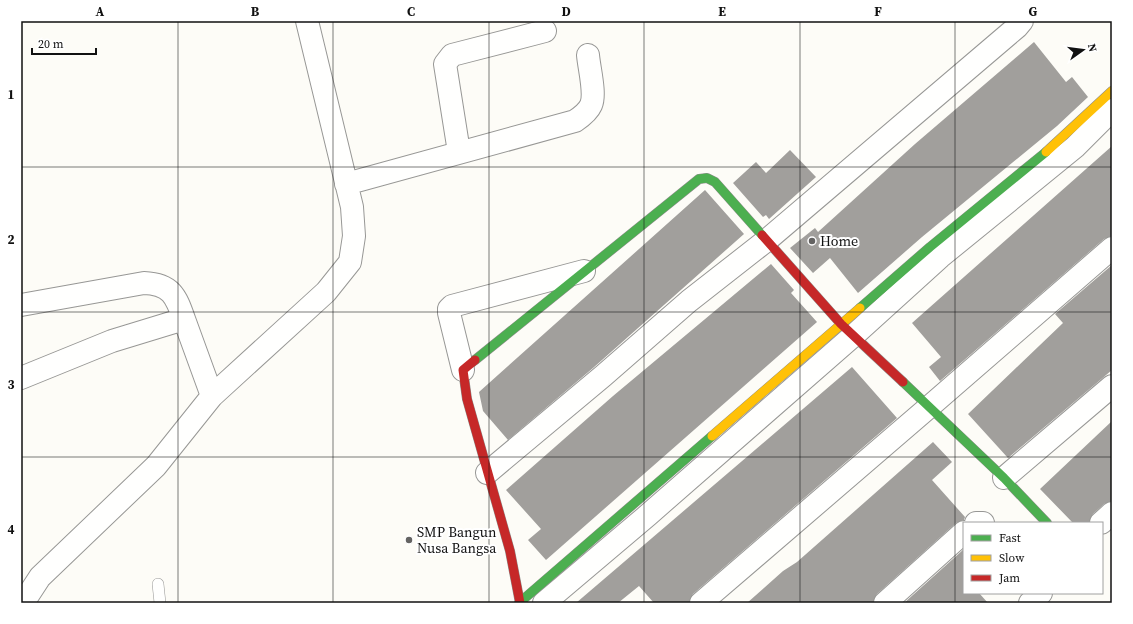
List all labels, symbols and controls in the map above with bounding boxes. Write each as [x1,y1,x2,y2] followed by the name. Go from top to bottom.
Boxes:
[96,3,105,20] text: A
[251,3,260,20] text: B
[407,3,415,20] text: C
[561,3,571,20] text: D
[718,3,726,20] text: E
[874,3,882,20] text: F
[1029,3,1038,20] text: G
[32,30,96,56] scale bar
[1063,30,1103,70] north arrow
[38,36,64,52] text: 20 m
[1084,42,1100,53] text: N
[7,86,15,103] text: 1
[7,231,15,248] text: 2
[820,231,858,251] place label: Home
[807,236,817,246] marker: Home
[7,376,15,393] text: 3
[7,521,15,538] text: 4
[417,522,497,558] place label: SMP Bangun Nusa Bangsa
[963,522,1103,594] legend
[999,530,1021,546] text: Fast
[404,535,414,545] marker: SMP Bangun Nusa Bangsa
[999,550,1025,566] text: Slow
[998,570,1020,586] text: Jam

